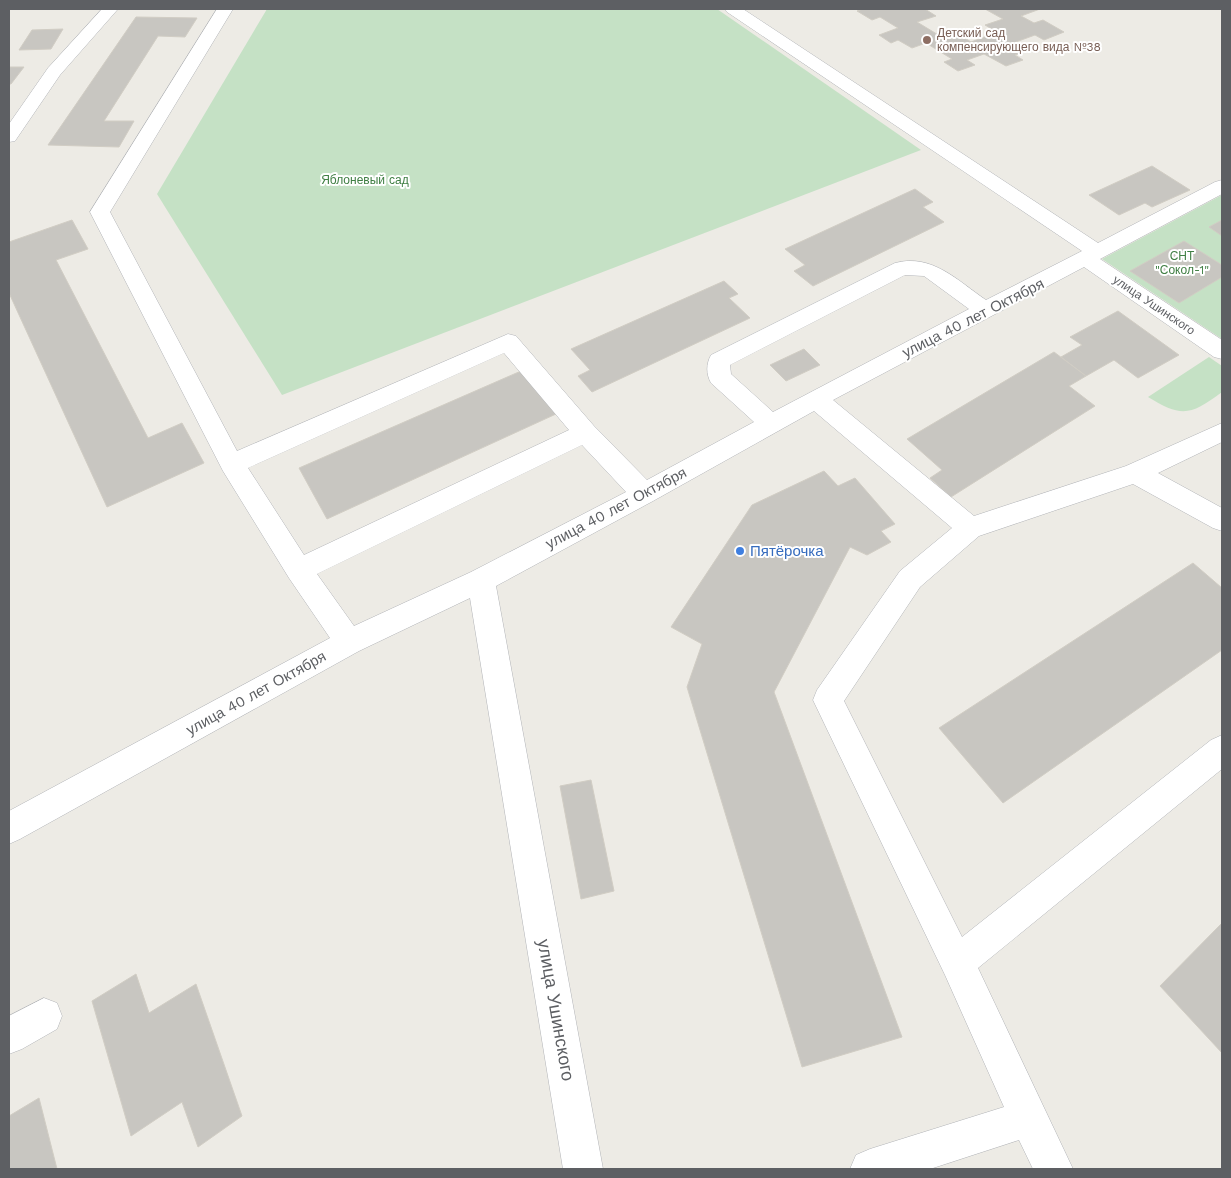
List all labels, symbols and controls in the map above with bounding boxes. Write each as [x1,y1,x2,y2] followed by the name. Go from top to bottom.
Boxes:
[937,26,1101,54] place label: Детский сад компенсирующего вида №38
[921,34,933,46] marker: Детский сад компенсирующего вида №38
[321,173,409,187] park label: Яблоневый сад
[1155,249,1209,277] park label: СНТ "Сокол-1"
[1110,272,1198,338] street label: улица Ушинского
[899,274,1047,362] street label: улица 40 лет Октября
[543,463,689,553] street label: улица 40 лет Октября
[750,542,824,560] place label: Пятёрочка
[734,545,746,557] marker: Пятёрочка
[183,647,329,739] street label: улица 40 лет Октября
[534,937,579,1083] street label: улица Ушинского

